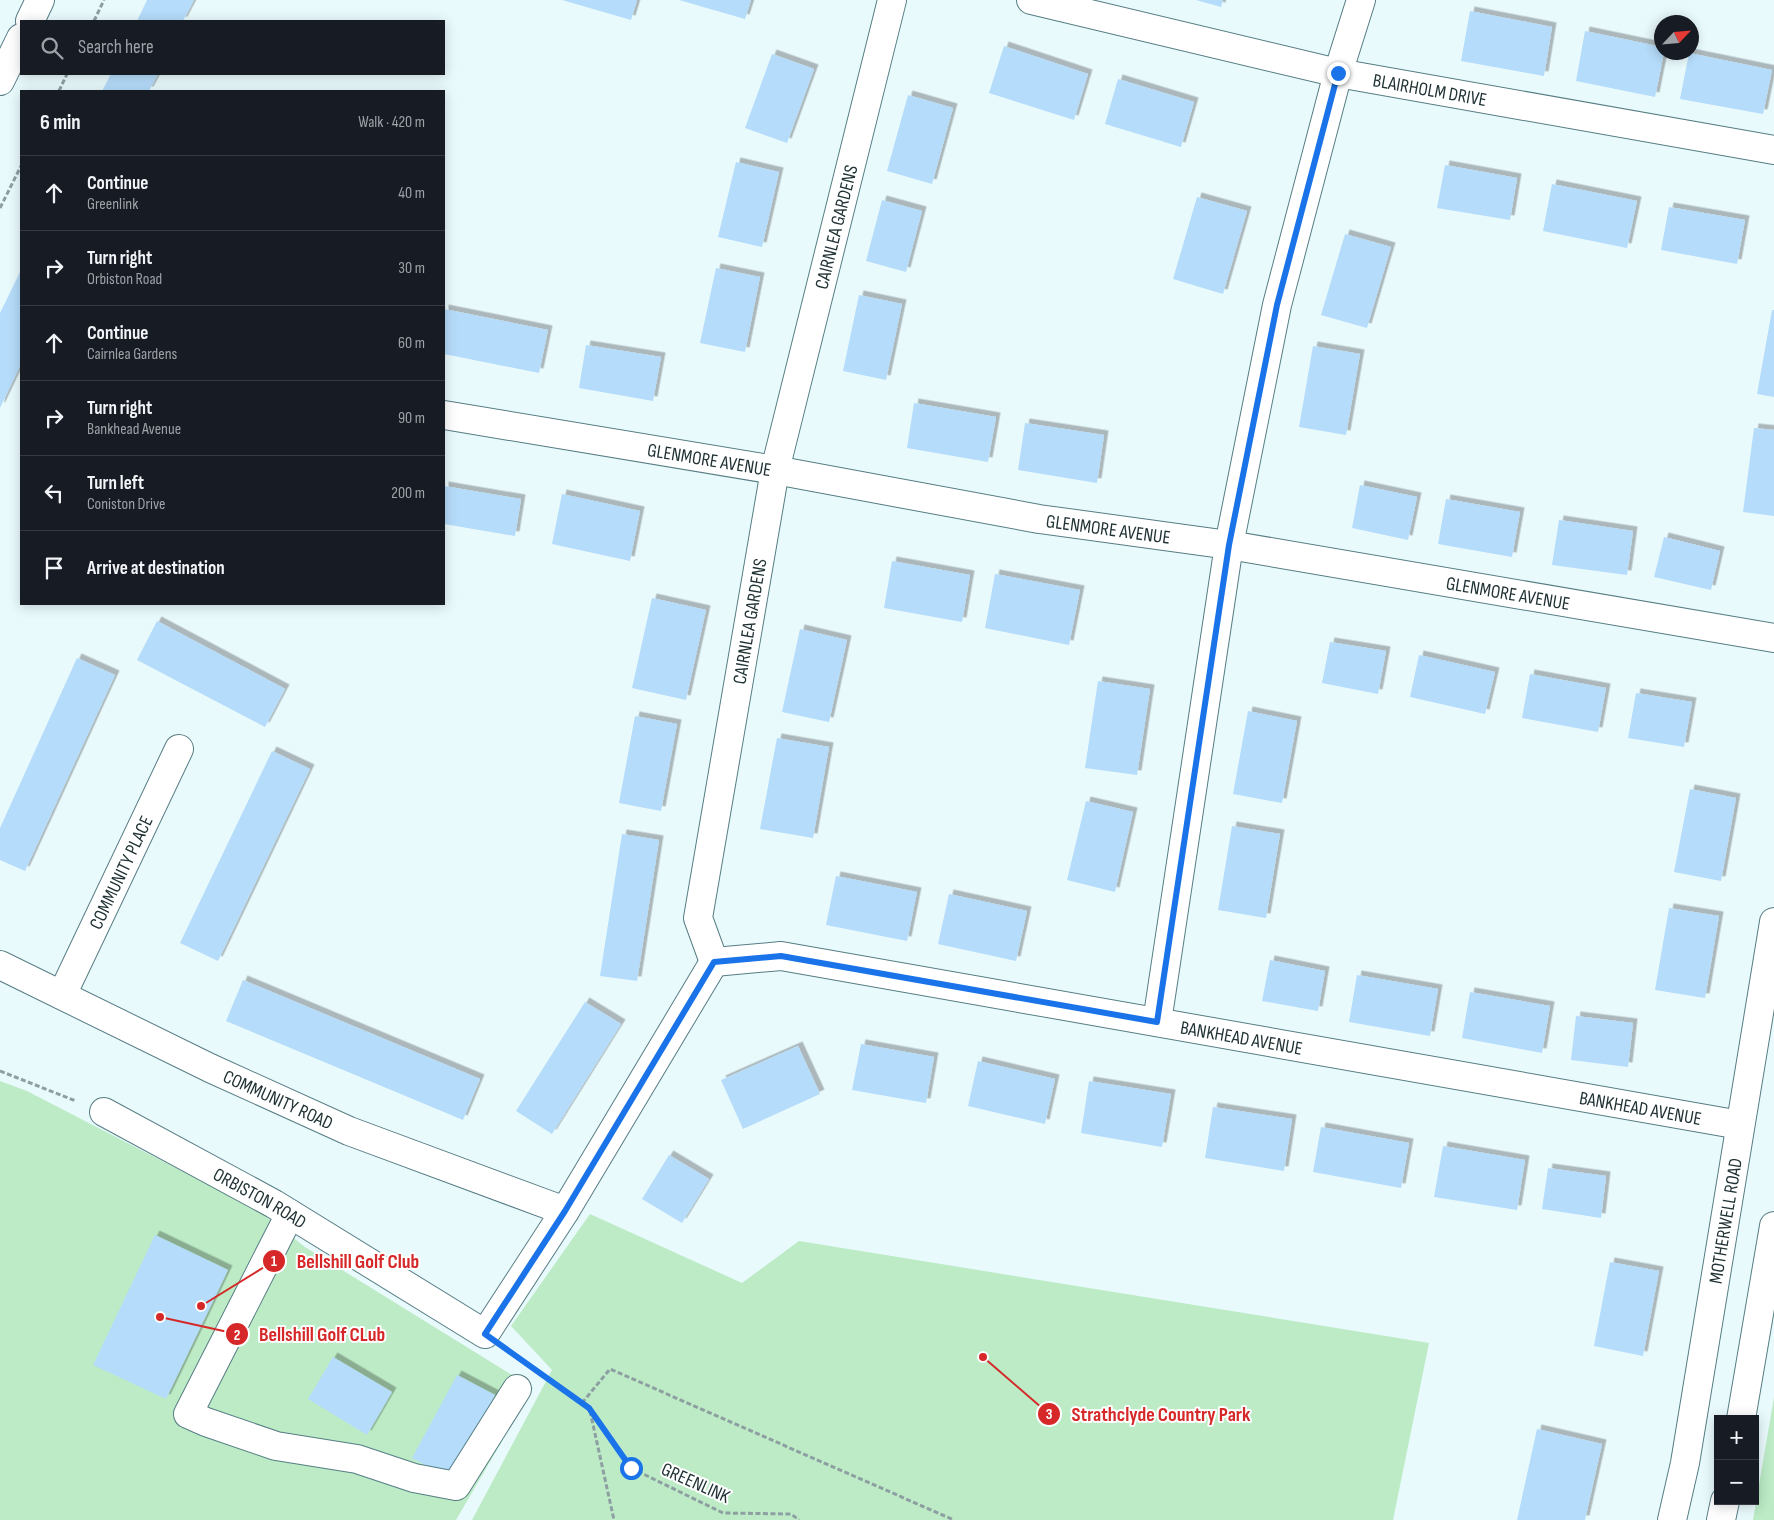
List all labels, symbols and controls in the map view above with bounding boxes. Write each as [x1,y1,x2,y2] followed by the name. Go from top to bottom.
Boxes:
[1654,15,1699,60] north arrow
[20,20,445,75] search box
[38,34,66,62] icon: search
[78,36,154,59] text: Search here
[1327,62,1350,85] route end
[1371,69,1488,112] street label: BLAIRHOLM DRIVE
[40,110,81,135] text: 6 min
[358,113,425,132] text: Walk · 420 m
[810,163,864,292] street label: CAIRNLEA GARDENS
[87,172,148,195] text: Continue
[40,179,68,207] icon: ahead
[398,184,425,203] text: 40 m
[87,195,138,214] text: Greenlink
[87,247,152,270] text: Turn right
[40,254,68,282] icon: right
[398,259,425,278] text: 30 m
[87,270,162,289] text: Orbiston Road
[87,322,148,345] text: Continue
[40,329,68,357] icon: ahead
[398,334,425,353] text: 60 m
[87,345,177,364] text: Cairnlea Gardens
[87,397,152,420] text: Turn right
[40,404,68,432] icon: right
[398,409,425,428] text: 90 m
[87,420,181,439] text: Bankhead Avenue
[645,439,773,482] street label: GLENMORE AVENUE
[87,472,144,495] text: Turn left
[40,479,68,507] icon: left
[391,484,425,503] text: 200 m
[87,495,166,514] text: Coniston Drive
[1044,510,1172,550] street label: GLENMORE AVENUE
[40,554,68,582] icon: arrive
[87,557,225,580] text: Arrive at destination
[728,557,773,686] street label: CAIRNLEA GARDENS
[1444,572,1572,616] street label: GLENMORE AVENUE
[85,812,159,933] street label: COMMUNITY PLACE
[1179,1017,1304,1061] street label: BANKHEAD AVENUE
[219,1066,336,1135] street label: COMMUNITY ROAD
[1577,1087,1703,1131] street label: BANKHEAD AVENUE
[1705,1156,1748,1285] street label: MOTHERWELL ROAD
[209,1163,310,1234] street label: ORBISTON ROAD
[262,1244,429,1279] callout: Bellshill Golf Club
[297,1250,419,1274] text: Bellshill Golf Club
[271,1252,277,1271] text: 1
[224,1317,395,1352] callout: Bellshill Golf CLub
[259,1323,385,1347] text: Bellshill Golf CLub
[234,1326,240,1345] text: 2
[1037,1396,1261,1431] callout: Strathclyde Country Park
[1072,1403,1251,1427] text: Strathclyde Country Park
[1046,1405,1053,1424] text: 3
[1714,1415,1759,1505] map controls
[1714,1415,1759,1460] button: +
[620,1457,643,1480] route start
[657,1458,734,1509] street label: GREENLINK
[1714,1460,1759,1505] button: −

